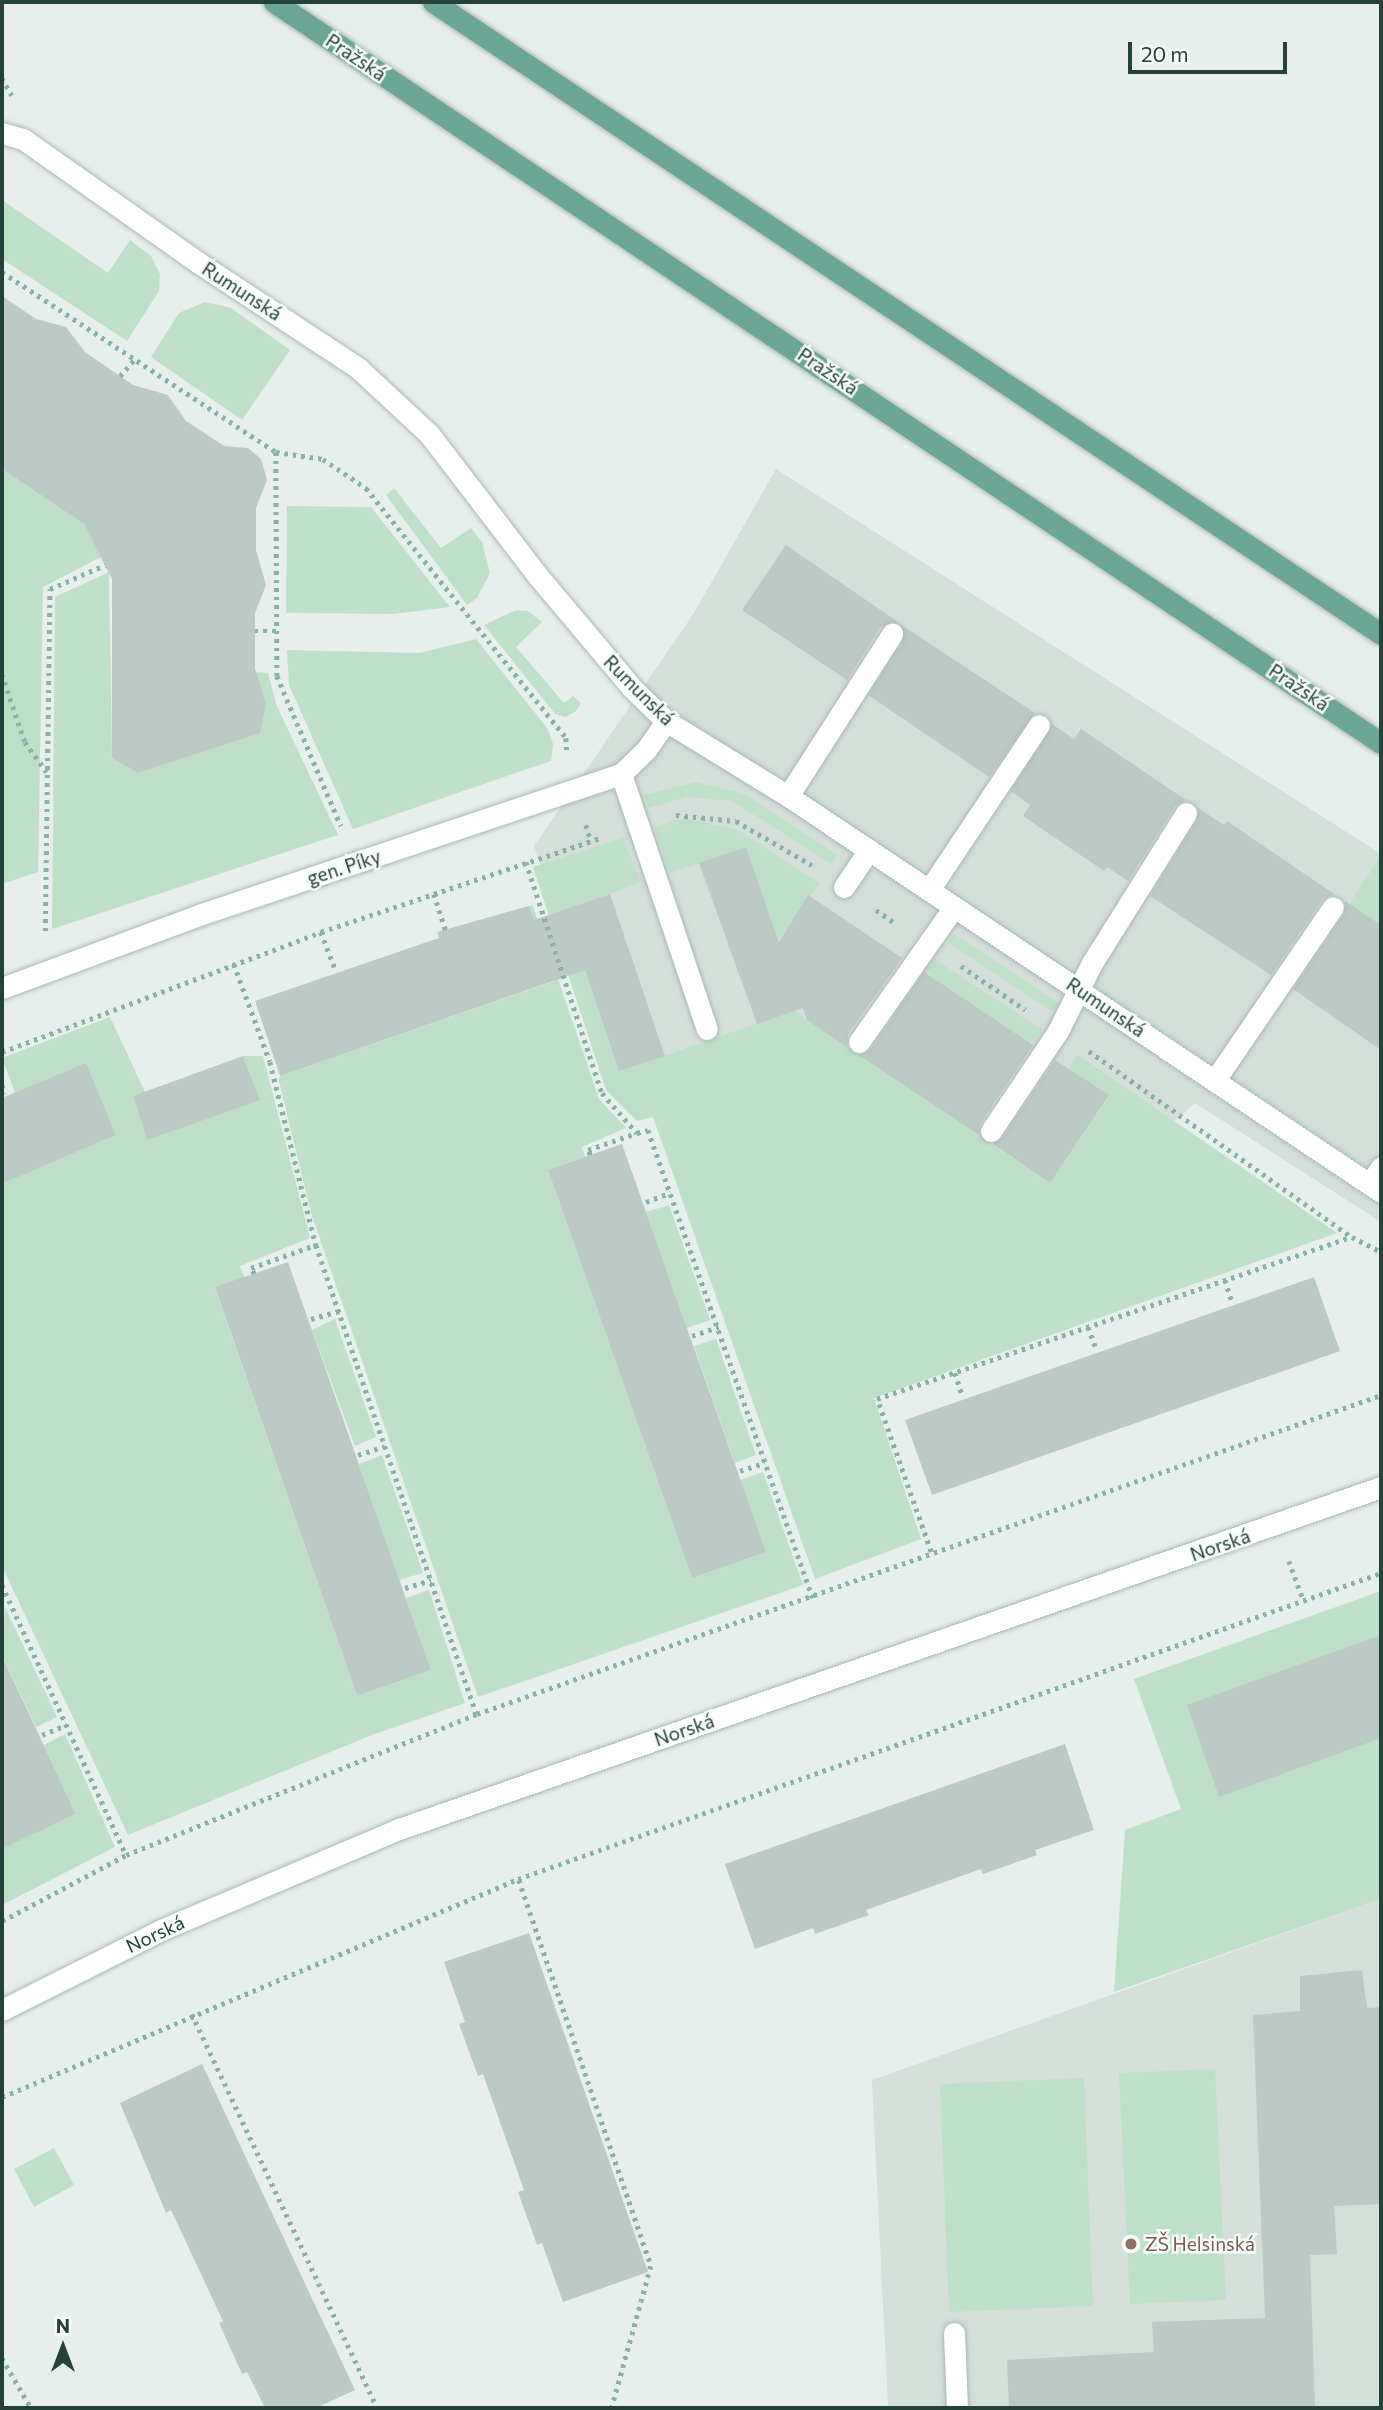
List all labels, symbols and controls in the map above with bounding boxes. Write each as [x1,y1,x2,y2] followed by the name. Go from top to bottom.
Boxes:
[1131,28,1290,72] scale bar
[322,29,390,85] street label: Pražská
[1141,41,1189,66] text: 20 m
[198,257,286,325] street label: Rumunská
[794,343,862,399] street label: Pražská
[599,650,679,730] street label: Rumunská
[1265,659,1333,715] street label: Pražská
[304,844,384,890] street label: gen. Píky
[1062,972,1150,1042] street label: Rumunská
[1187,1524,1253,1566] street label: Norská
[651,1709,717,1751] street label: Norská
[122,1911,188,1957] street label: Norská
[1145,2233,1255,2255] place label: ZŠ Helsinská
[1123,2236,1139,2252] marker: ZŠ Helsinská
[28,2312,98,2382] north arrow
[56,2314,70,2337] text: N

